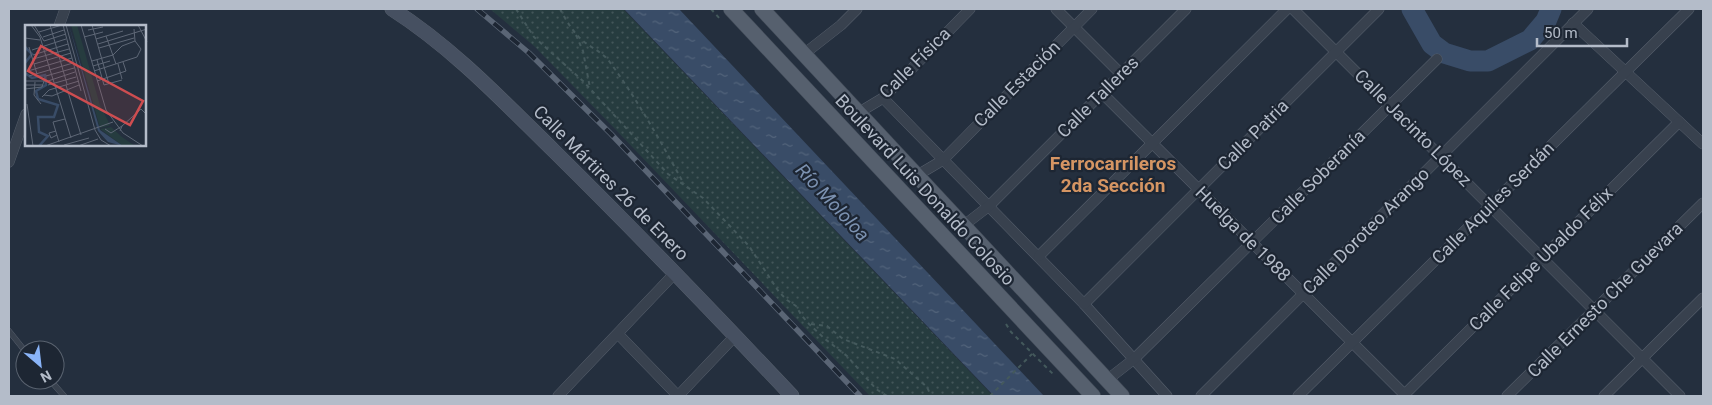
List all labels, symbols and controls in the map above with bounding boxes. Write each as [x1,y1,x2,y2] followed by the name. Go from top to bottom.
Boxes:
[1537,15,1627,47] scale bar
[875,23,954,102] street label: Calle Física
[1544,24,1578,42] text: 50 m
[25,25,146,146] inset map
[969,36,1064,131] street label: Calle Estación
[1053,52,1143,142] street label: Calle Talleres
[1351,65,1476,191] street label: Calle Jacinto López
[831,90,1019,289] street label: Boulevard Luis Donaldo Colosio
[1213,95,1292,174] street label: Calle Patria
[529,101,693,265] street label: Calle Mártires 26 de Enero
[1266,125,1369,228] street label: Calle Soberanía
[1427,137,1558,268] street label: Calle Aquiles Serdán
[1050,152,1176,197] district label: Ferrocarrileros 2da Sección
[791,159,874,246] water label: Río Mololoa
[1298,163,1433,298] street label: Calle Doroteo Arango
[1191,182,1295,286] street label: Huelga de 1988
[1465,182,1617,335] street label: Calle Felipe Ubaldo Félix
[1523,218,1687,382] street label: Calle Ernesto Che Guevara
[15,340,65,390] north arrow
[38,367,54,386] text: N

